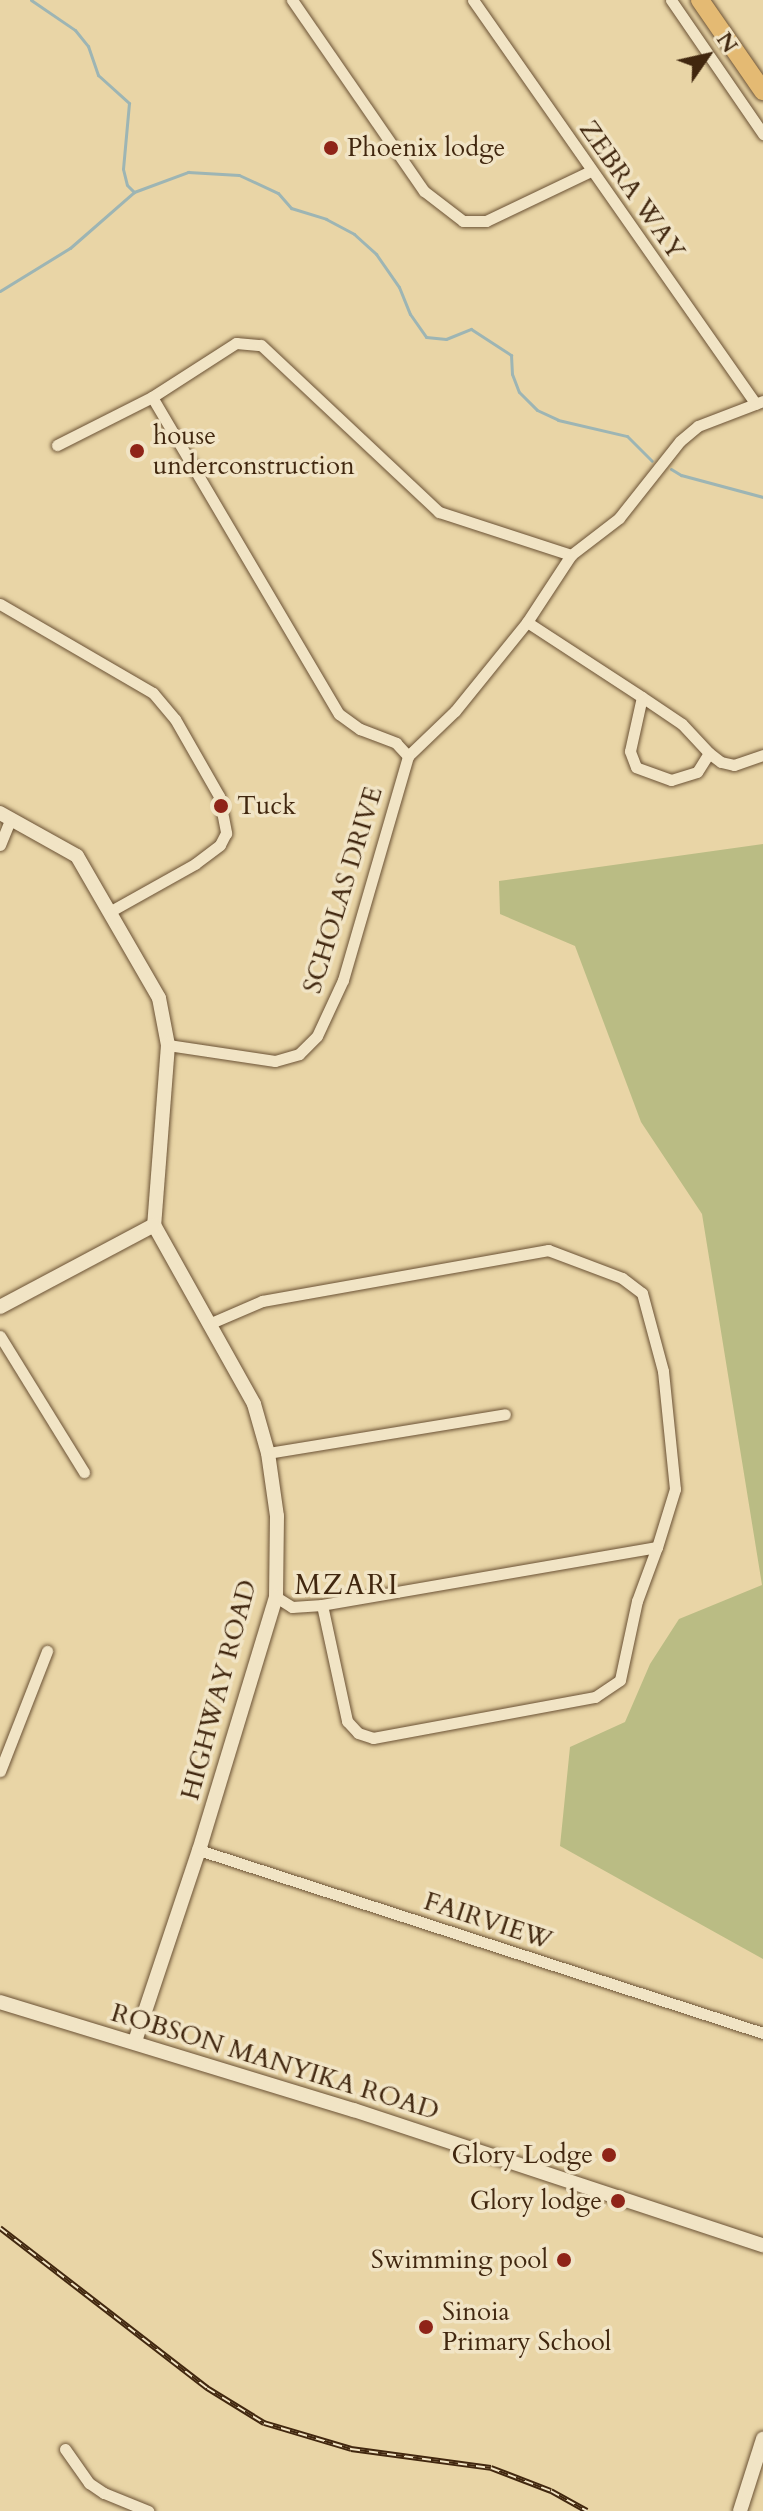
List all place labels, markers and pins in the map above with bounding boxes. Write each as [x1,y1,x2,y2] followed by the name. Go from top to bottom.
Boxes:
[347,132,505,164] place label: Phoenix lodge
[322,139,340,157] marker: Phoenix lodge
[153,420,355,482] place label: house underconstruction
[128,442,146,460] marker: house underconstruction
[237,790,296,822] place label: Tuck
[212,797,230,815] marker: Tuck
[452,2139,593,2171] place label: Glory Lodge
[600,2146,618,2164] marker: Glory Lodge
[470,2185,602,2217] place label: Glory lodge
[609,2192,627,2210] marker: Glory lodge
[371,2244,548,2276] place label: Swimming pool
[555,2251,573,2269] marker: Swimming pool
[442,2296,611,2358] place label: Sinoia Primary School
[417,2318,435,2336] marker: Sinoia Primary School

